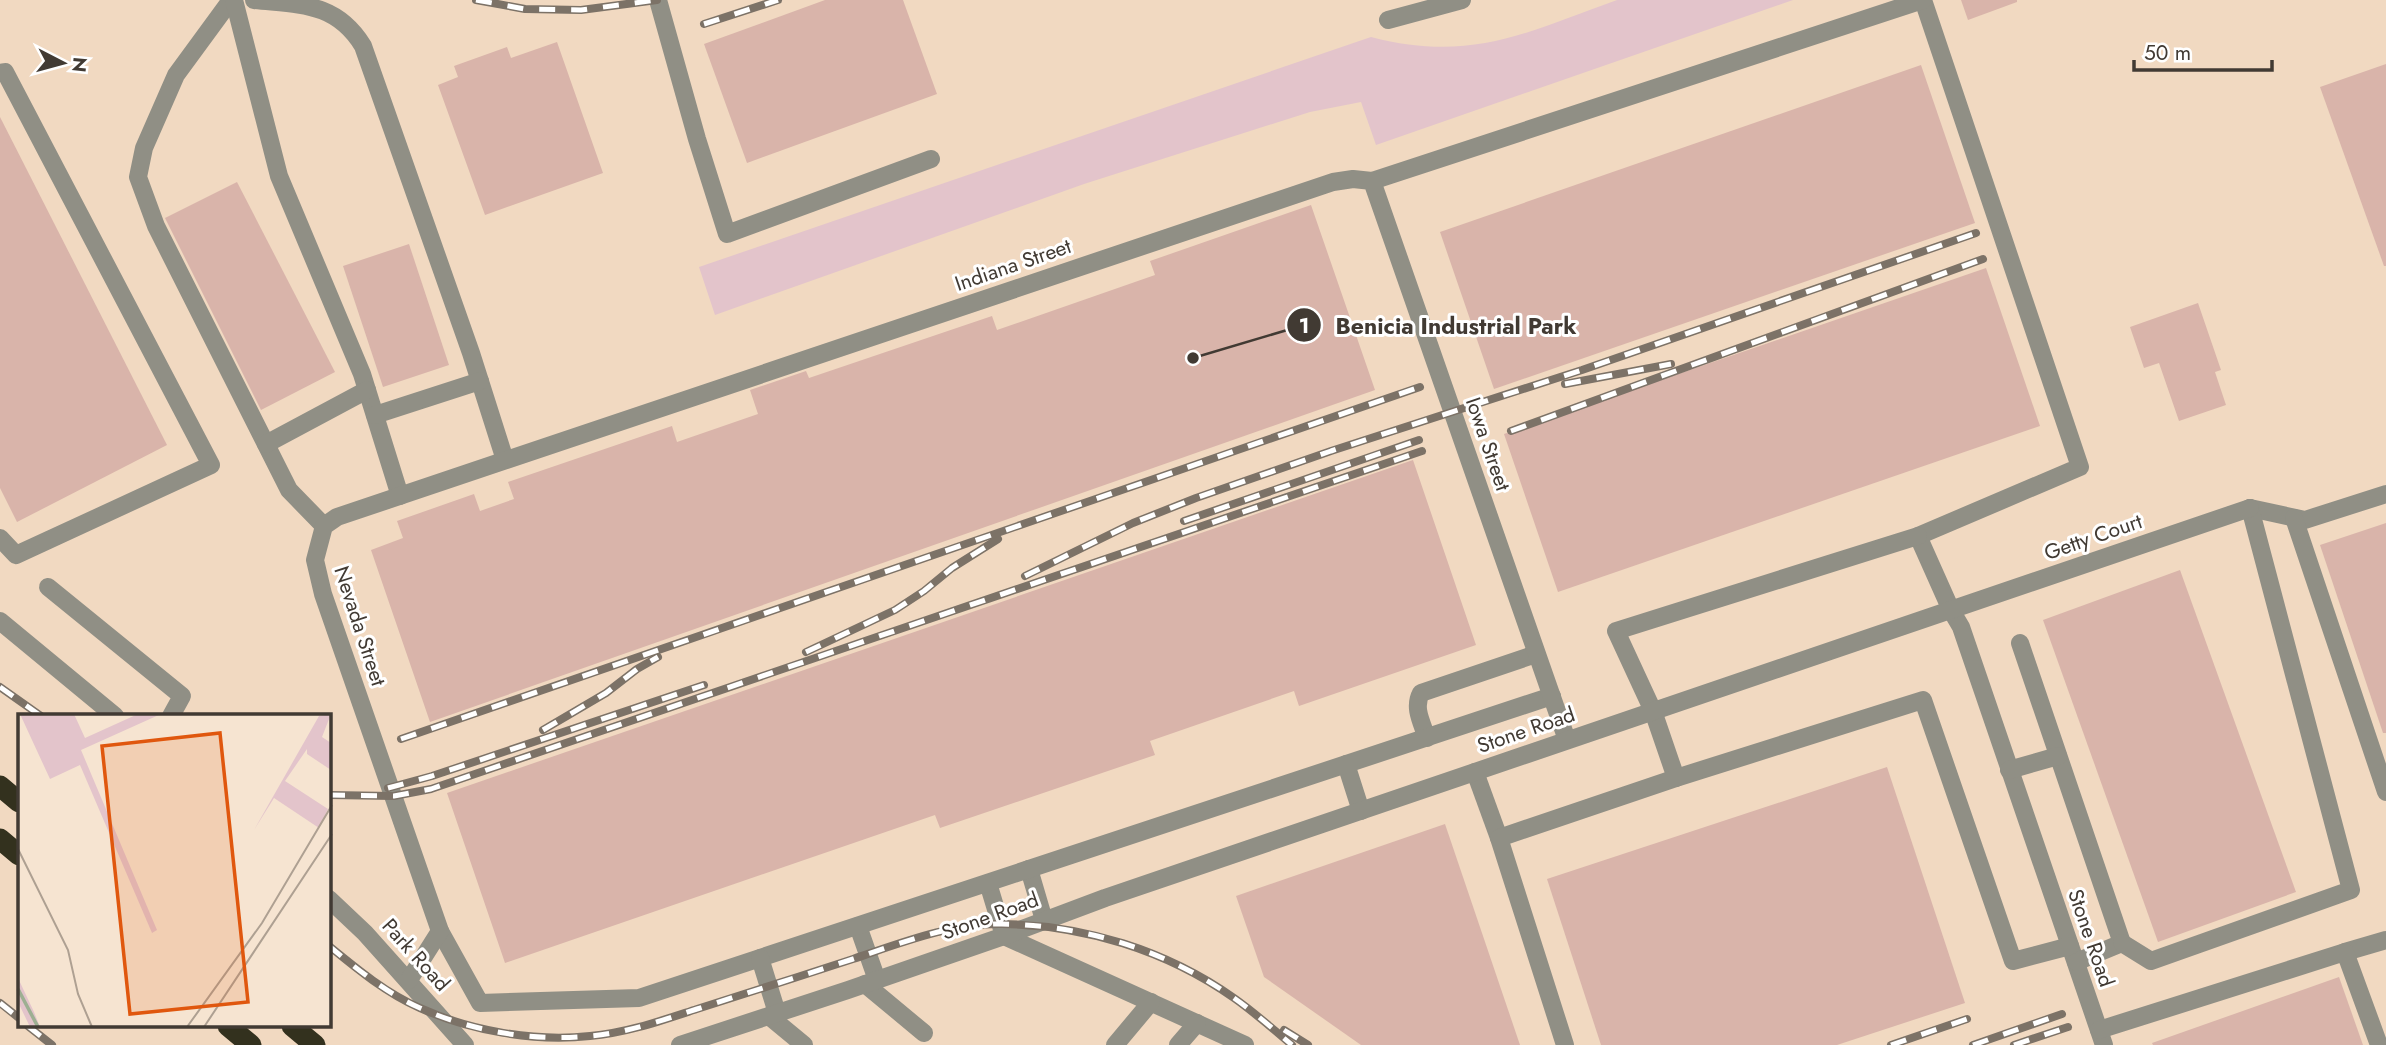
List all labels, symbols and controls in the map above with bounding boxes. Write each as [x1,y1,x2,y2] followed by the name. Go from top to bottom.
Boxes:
[28,28,98,98] north arrow
[2134,28,2272,72] scale bar
[2144,38,2191,68] text: 50 m
[65,56,94,74] text: N
[951,231,1075,299] street label: Indiana Street
[1286,303,1590,347] callout: Benicia Industrial Park
[1336,309,1577,343] text: Benicia Industrial Park
[1299,311,1309,341] text: 1
[1458,393,1518,495] street label: Iowa Street
[2040,506,2146,568] street label: Getty Court
[326,562,394,690] street label: Nevada Street
[1473,699,1579,761] street label: Stone Road
[18,714,331,1028] inset map
[937,885,1043,947] street label: Stone Road
[2060,885,2122,991] street label: Stone Road
[375,912,457,998] street label: Park Road

